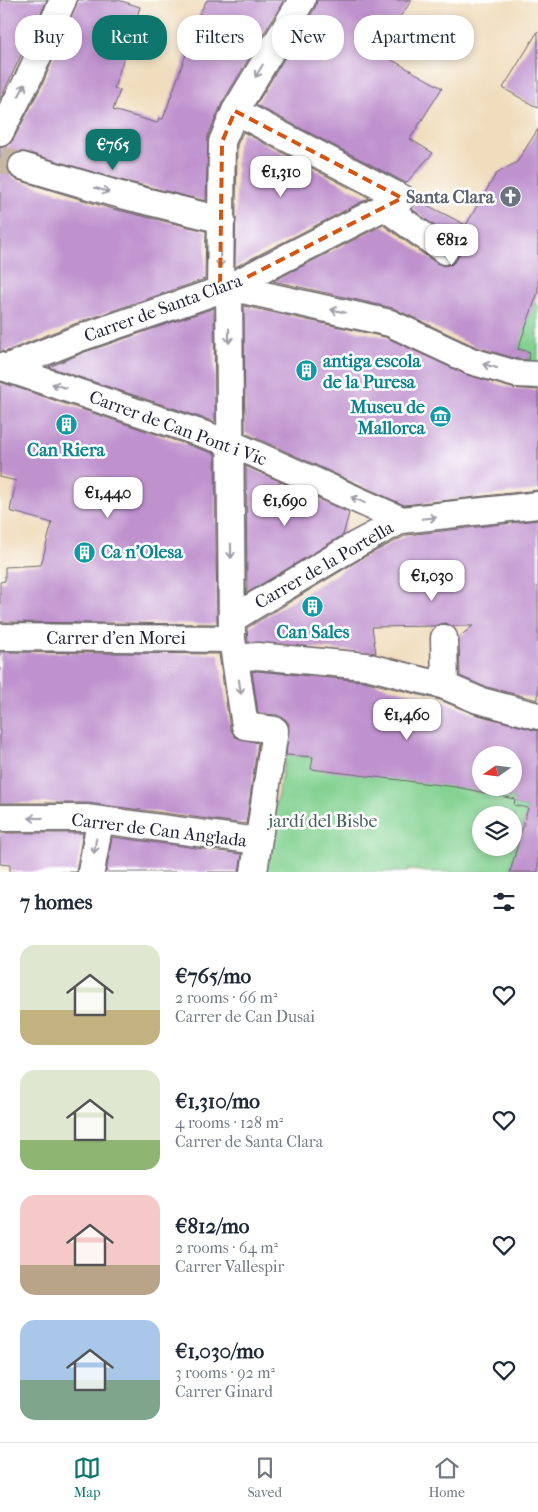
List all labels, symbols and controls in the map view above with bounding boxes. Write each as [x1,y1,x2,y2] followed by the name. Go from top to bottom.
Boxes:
[15,15,82,60] chip: Buy
[92,15,167,60] chip: Rent
[177,15,262,60] chip: Filters
[272,15,344,60] chip: New
[354,15,474,60] chip: Apartment
[253,64,263,78] one-way arrow
[18,83,27,98] one-way arrow
[83,128,143,171] pin: €765
[97,135,129,154] text: €765
[240,156,322,198] pin: €1,310
[261,162,301,181] text: €1,310
[93,185,109,195] one-way arrow
[498,185,522,209] church icon: Santa Clara
[406,187,495,208] place label: Santa Clara
[422,224,482,266] pin: €812
[436,230,468,249] text: €812
[216,251,225,267] one-way arrow
[81,270,246,347] street label: Carrer de Santa Clara
[331,306,347,315] one-way arrow
[224,328,234,344] one-way arrow
[323,351,422,393] place label: antiga escola de la Puresa
[295,359,319,383] building icon: antiga escola de la Puresa
[483,361,499,371] one-way arrow
[52,381,68,390] one-way arrow
[86,387,270,470] street label: Carrer de Can Pont i Vic
[349,397,426,439] place label: Museu de Mallorca
[429,405,453,429] museum icon: Museu de Mallorca
[54,413,78,437] building icon: Can Riera
[27,440,106,461] place label: Can Riera
[67,476,149,519] pin: €1,440
[85,483,131,502] text: €1,440
[244,484,326,527] pin: €1,690
[263,491,307,510] text: €1,690
[351,494,366,504] one-way arrow
[420,513,436,522] one-way arrow
[251,517,398,614] street label: Carrer de la Portella
[73,540,97,564] building icon: Ca n'Olesa
[101,542,183,563] place label: Ca n'Olesa
[226,542,236,559] one-way arrow
[391,560,473,602] pin: €1,030
[411,566,453,585] text: €1,030
[301,595,325,619] building icon: Can Sales
[277,622,350,643] place label: Can Sales
[46,628,187,649] street label: Carrer d'en Morei
[235,679,245,695] one-way arrow
[366,698,448,741] pin: €1,460
[384,705,430,724] text: €1,460
[472,746,522,796] north arrow
[472,746,522,856] map controls
[472,806,522,856] button: layers
[70,809,249,852] street label: Carrer de Can Anglada
[267,811,377,832] park label: jardí del Bisbe
[28,813,44,823] one-way arrow
[90,838,100,854] one-way arrow
[490,888,518,916] icon: filters
[20,890,92,914] text: 7 homes
[175,964,251,988] text: €765/mo
[60,965,120,1025] icon: home
[490,981,518,1009] icon: heart
[175,988,277,1007] text: 2 rooms · 66 m²
[175,1007,315,1026] text: Carrer de Can Dusai
[175,1089,260,1113] text: €1,310/mo
[60,1090,120,1150] icon: home
[490,1106,518,1134] icon: heart
[175,1113,283,1132] text: 4 rooms · 128 m²
[175,1132,323,1151] text: Carrer de Santa Clara
[175,1214,249,1238] text: €812/mo
[60,1215,120,1275] icon: home
[490,1231,518,1259] icon: heart
[175,1238,278,1257] text: 2 rooms · 64 m²
[175,1257,284,1276] text: Carrer Vallespir
[175,1339,264,1363] text: €1,030/mo
[60,1340,120,1400] icon: home
[490,1356,518,1384] icon: heart
[175,1363,275,1382] text: 3 rooms · 92 m²
[175,1382,273,1401] text: Carrer Ginard
[73,1454,101,1501] tab: Map
[247,1454,282,1501] tab: Saved
[428,1454,465,1501] tab: Home

